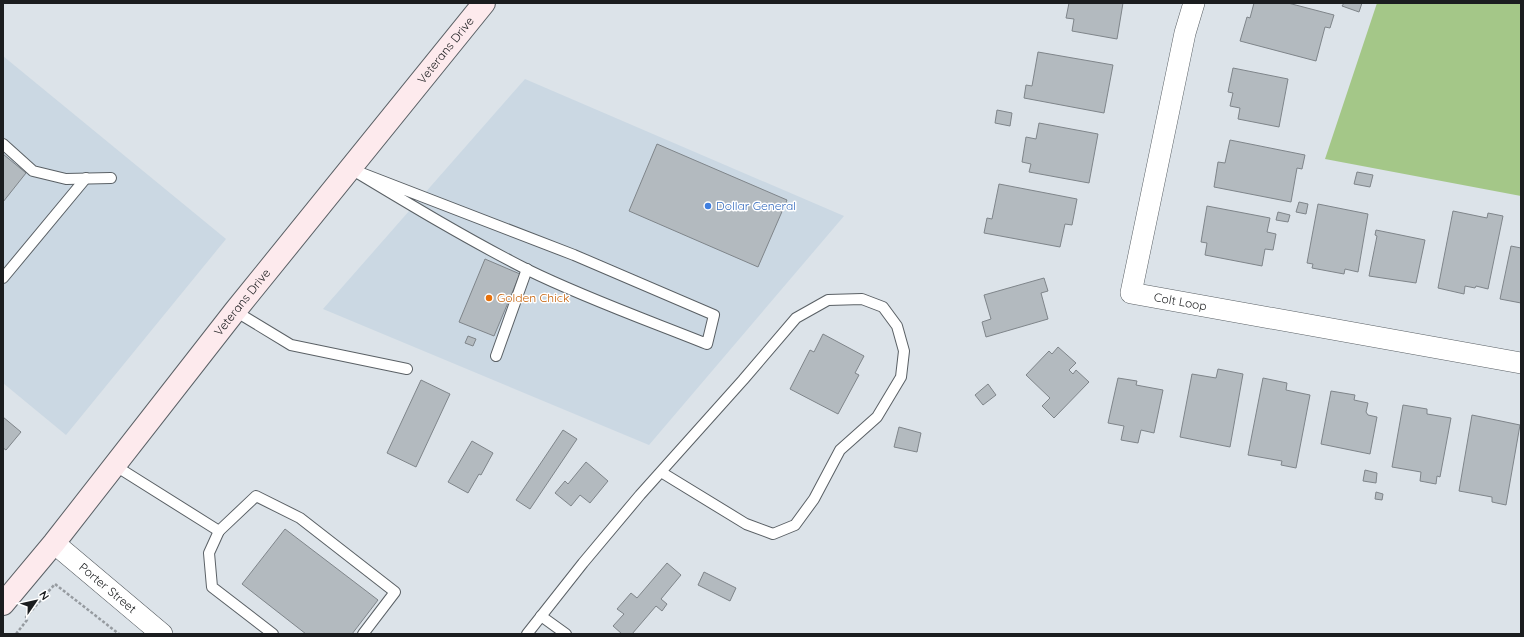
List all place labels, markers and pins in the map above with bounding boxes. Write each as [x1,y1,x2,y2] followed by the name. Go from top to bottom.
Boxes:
[716,198,796,213] place label: Dollar General
[703,201,713,211] marker: Dollar General
[497,290,569,305] place label: Golden Chick
[484,293,494,303] marker: Golden Chick

